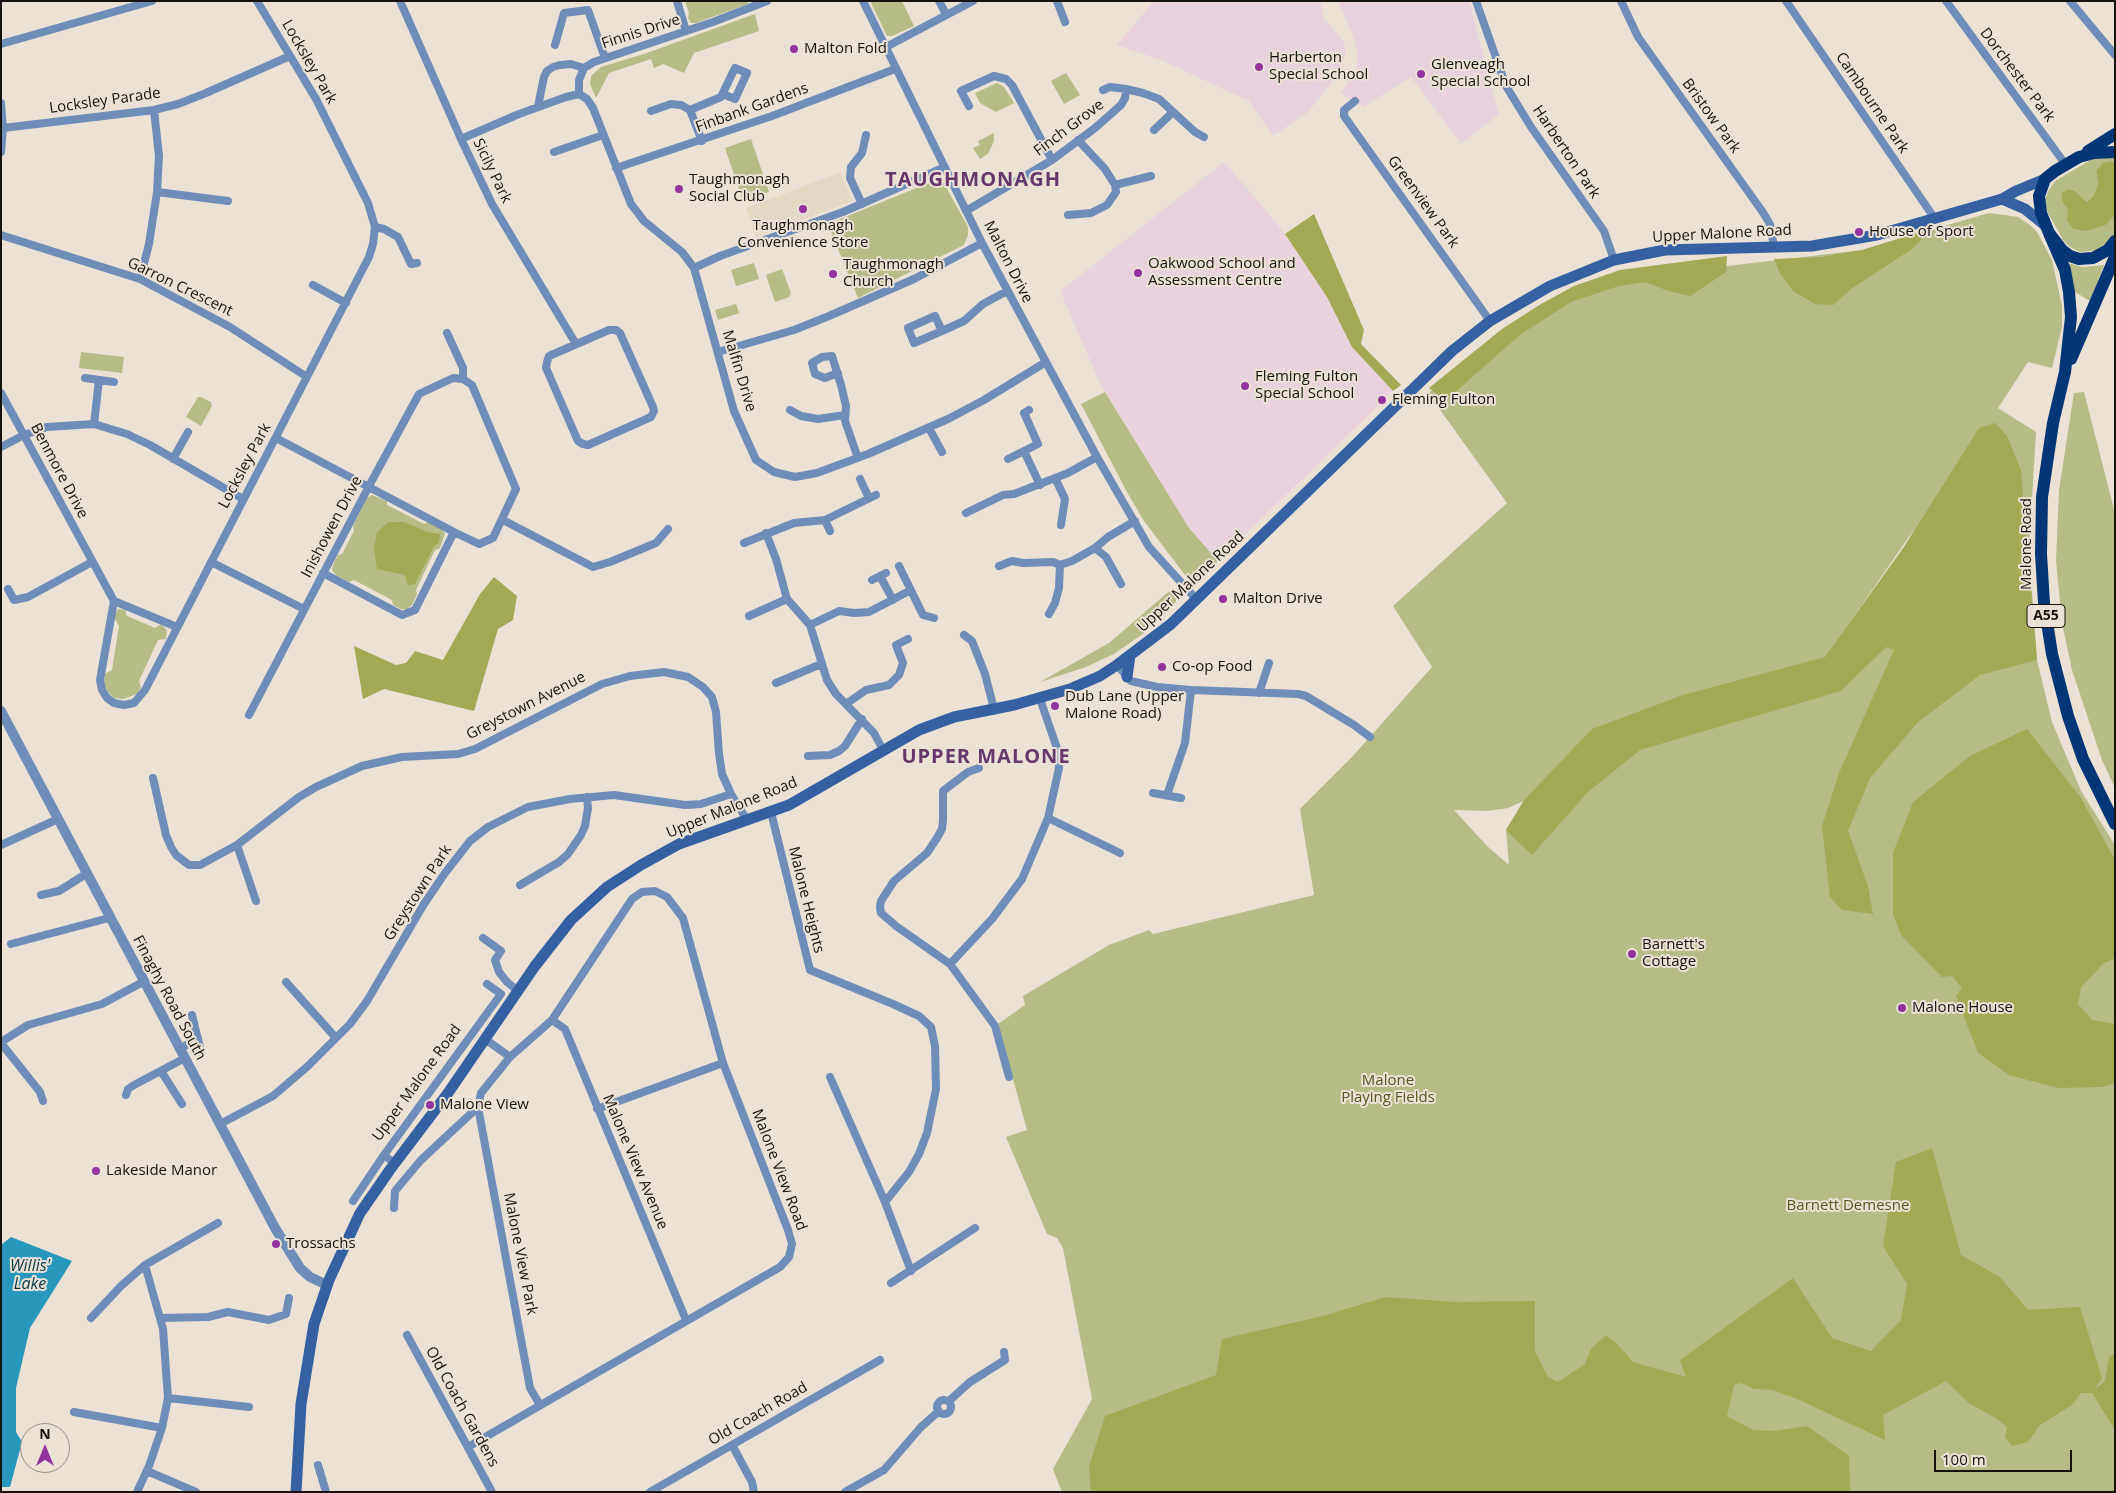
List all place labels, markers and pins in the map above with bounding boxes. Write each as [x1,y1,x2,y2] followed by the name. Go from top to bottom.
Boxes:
[804,40,887,58] place label: Malton Fold
[788,43,800,55] marker: Malton Fold
[1269,49,1368,84] place label: Harberton Special School
[1431,56,1530,91] place label: Glenveagh Special School
[1253,61,1265,73] marker: Harberton Special School
[1415,68,1427,80] marker: Glenveagh Special School
[689,171,790,206] place label: Taughmonagh Social Club
[673,183,685,195] marker: Taughmonagh Social Club
[797,203,809,215] marker: Taughmonagh Convenience Store
[738,217,868,252] place label: Taughmonagh Convenience Store
[1869,223,1974,241] place label: House of Sport
[1853,226,1865,238] marker: House of Sport
[1148,255,1296,290] place label: Oakwood School and Assessment Centre
[843,256,944,291] place label: Taughmonagh Church
[1132,267,1144,279] marker: Oakwood School and Assessment Centre
[827,268,839,280] marker: Taughmonagh Church
[1255,368,1358,403] place label: Fleming Fulton Special School
[1239,380,1251,392] marker: Fleming Fulton Special School
[1392,391,1495,409] place label: Fleming Fulton
[1376,394,1388,406] marker: Fleming Fulton
[1233,590,1323,608] place label: Malton Drive
[1217,593,1229,605] marker: Malton Drive
[1172,658,1252,676] place label: Co-op Food
[1156,661,1168,673] marker: Co-op Food
[1065,688,1184,723] place label: Dub Lane (Upper Malone Road)
[1049,700,1061,712] marker: Dub Lane (Upper Malone Road)
[1642,936,1705,971] place label: Barnett's Cottage
[1626,948,1638,960] marker: Barnett's Cottage
[1912,999,2013,1017] place label: Malone House
[1896,1002,1908,1014] marker: Malone House
[440,1096,529,1114] place label: Malone View
[424,1099,436,1111] marker: Malone View
[106,1162,217,1180] place label: Lakeside Manor
[90,1165,102,1177] marker: Lakeside Manor
[286,1235,356,1253] place label: Trossachs
[270,1238,282,1250] marker: Trossachs

